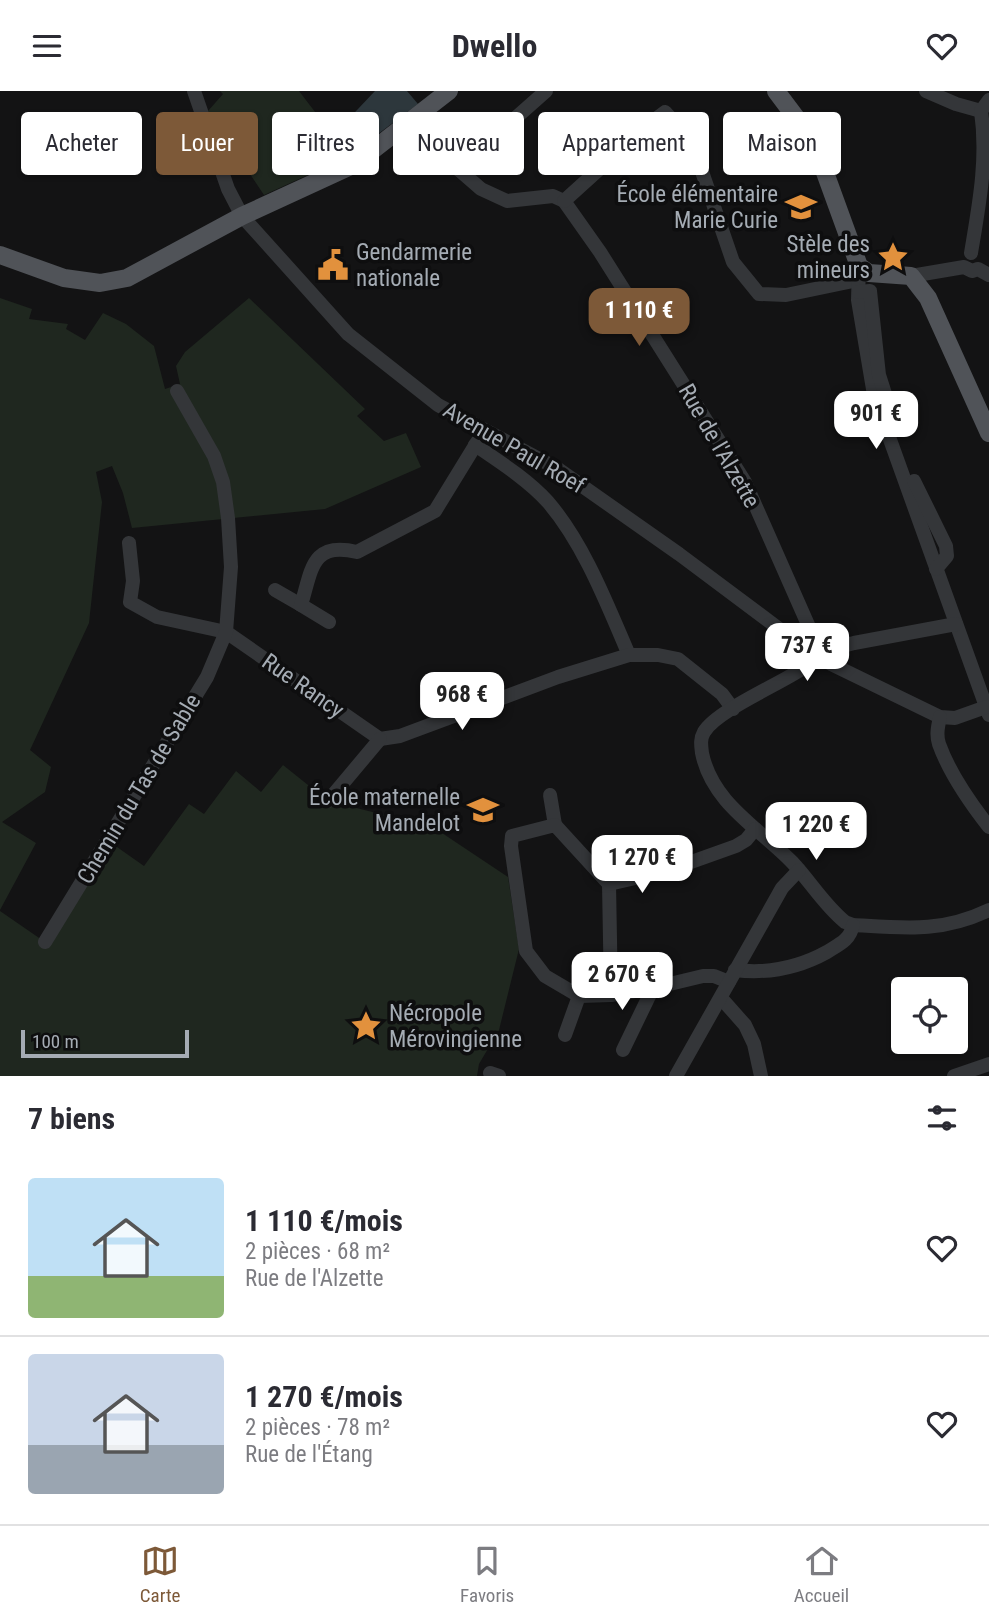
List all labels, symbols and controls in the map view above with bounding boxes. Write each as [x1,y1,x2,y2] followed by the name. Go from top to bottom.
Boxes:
[28,27,66,65] icon: menu
[452,27,537,65] text: Dwello
[923,27,961,65] icon: heart
[21,112,142,175] chip: Acheter
[156,112,258,175] chip: Louer
[272,112,379,175] chip: Filtres
[393,112,524,175] chip: Nouveau
[538,112,709,175] chip: Appartement
[723,112,841,175] chip: Maison
[617,180,778,234] place label: École élémentaire Marie Curie
[784,190,818,224] school or university icon: École élémentaire Marie Curie
[786,231,870,284] place label: Stèle des mineurs
[356,239,472,292] place label: Gendarmerie nationale
[876,240,910,274] place icon: Stèle des mineurs
[316,248,350,282] public building icon: Gendarmerie nationale
[574,289,704,348] pin: 1 110 €
[605,297,673,324] text: 1 110 €
[673,379,765,513] street label: Rue de l'Alzette
[827,391,925,451] pin: 901 €
[439,397,590,500] street label: Avenue Paul Roef
[850,400,902,427] text: 901 €
[758,623,856,683] pin: 737 €
[781,632,833,659] text: 737 €
[257,648,350,724] street label: Rue Rancy
[413,673,511,732] pin: 968 €
[436,681,488,708] text: 968 €
[72,689,206,889] street label: Chemin du Tas de Sable
[309,783,460,837] place label: École maternelle Mandelot
[466,793,500,827] school or university icon: École maternelle Mandelot
[751,803,881,862] pin: 1 220 €
[782,811,850,838] text: 1 220 €
[577,835,707,895] pin: 1 270 €
[608,844,676,871] text: 1 270 €
[557,953,687,1012] pin: 2 670 €
[588,961,656,988] text: 2 670 €
[891,977,968,1054] map controls
[891,977,968,1054] button: locate
[389,1000,522,1053] place label: Nécropole Mérovingienne
[349,1009,383,1043] place icon: Nécropole Mérovingienne
[21,1027,189,1059] scale bar
[32,1030,79,1053] text: 100 m
[923,1099,961,1137] icon: filters
[28,1101,115,1136] text: 7 biens
[245,1203,403,1238] text: 1 110 €/mois
[84,1206,168,1290] icon: home
[923,1229,961,1267] icon: heart
[245,1238,390,1265] text: 2 pièces · 68 m²
[245,1265,383,1292] text: Rue de l'Alzette
[245,1379,403,1414] text: 1 270 €/mois
[84,1382,168,1466] icon: home
[923,1405,961,1443] icon: heart
[245,1414,390,1441] text: 2 pièces · 78 m²
[245,1441,373,1468] text: Rue de l'Étang
[140,1542,180,1607] tab: Carte
[460,1542,514,1607] tab: Favoris
[794,1542,849,1607] tab: Accueil

